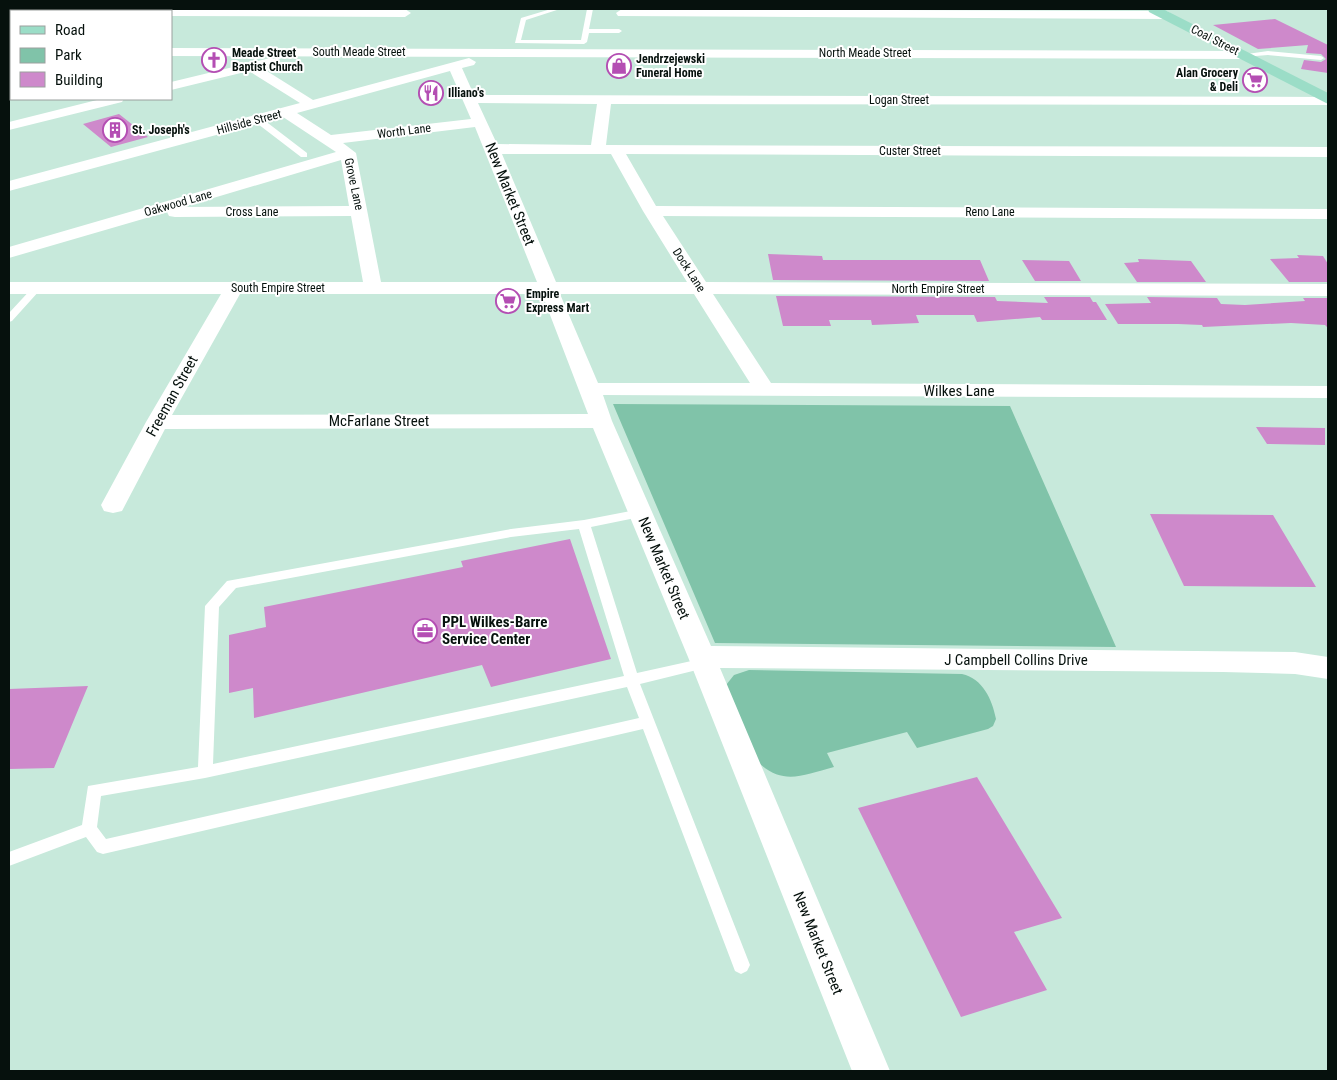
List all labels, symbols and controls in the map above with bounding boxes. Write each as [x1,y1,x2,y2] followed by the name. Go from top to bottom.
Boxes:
[10,10,172,100] legend
[55,21,85,39] text: Road
[1189,22,1242,58] street label: Coal Street
[312,45,406,59] street label: South Meade Street
[55,46,82,64] text: Park
[232,46,303,74] place label: Meade Street Baptist Church
[819,46,912,60] street label: North Meade Street
[201,47,227,73] church icon: Meade Street Baptist Church
[636,52,705,80] place label: Jendrzejewski Funeral Home
[606,53,632,79] shop icon: Jendrzejewski Funeral Home
[1176,66,1239,94] place label: Alan Grocery & Deli
[1242,67,1268,93] supermarket icon: Alan Grocery & Deli
[55,71,103,89] text: Building
[418,80,444,106] restaurant icon: Illiano's
[448,86,485,100] place label: Illiano's
[869,93,929,107] street label: Logan Street
[215,107,283,137] street label: Hillside Street
[102,117,128,143] building icon: St. Joseph's
[376,121,432,141] street label: Worth Lane
[132,123,190,137] place label: St. Joseph's
[481,140,539,248] street label: New Market Street
[879,144,941,158] street label: Custer Street
[342,157,366,212] street label: Grove Lane
[143,187,214,219] street label: Oakwood Lane
[226,205,279,219] street label: Cross Lane
[965,205,1015,219] street label: Reno Lane
[670,245,709,295] street label: Dock Lane
[231,281,325,295] street label: South Empire Street
[891,282,985,296] street label: North Empire Street
[526,287,590,315] place label: Empire Express Mart
[495,288,521,314] supermarket icon: Empire Express Mart
[142,352,202,440] street label: Freeman Street
[924,382,994,400] street label: Wilkes Lane
[329,412,429,430] street label: McFarlane Street
[634,514,694,622] street label: New Market Street
[442,613,547,648] place label: PPL Wilkes-Barre Service Center
[412,618,438,644] office icon: PPL Wilkes-Barre Service Center
[944,651,1088,669] street label: J Campbell Collins Drive
[789,889,847,997] street label: New Market Street

